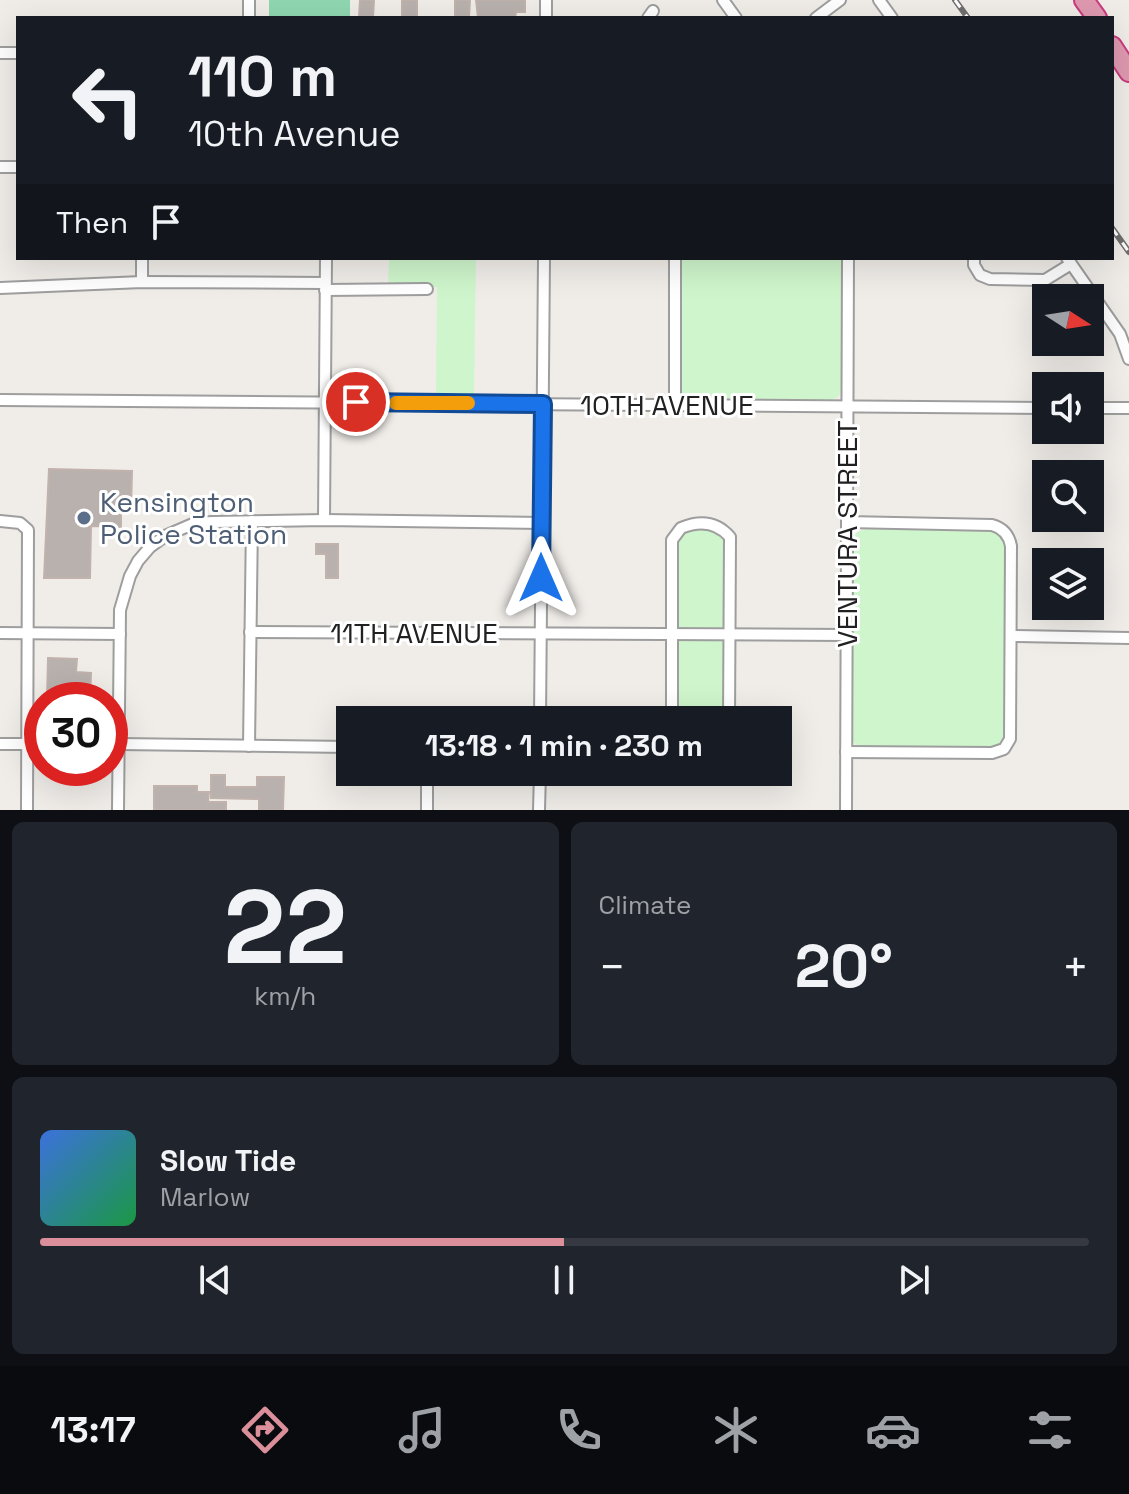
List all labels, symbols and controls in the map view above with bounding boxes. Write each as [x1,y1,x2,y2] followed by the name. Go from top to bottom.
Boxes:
[188,41,337,112] text: 110 m
[56,48,160,152] icon: left
[188,111,401,157] text: 10th Avenue
[144,200,188,244] icon: arrive
[56,203,128,242] text: Then
[1032,284,1104,356] north arrow
[1032,284,1104,620] map controls
[322,368,390,436] pin
[1032,372,1104,444] button: sound
[334,380,378,424] icon: arrive
[580,387,754,423] street label: 10TH AVENUE
[829,420,865,648] street label: VENTURA STREET
[1032,460,1104,532] button: search
[100,484,287,552] place label: Kensington Police Station
[75,509,93,527] marker: Kensington Police Station
[499,536,583,620] position arrow
[1032,548,1104,620] button: layers
[330,615,498,651] street label: 11TH AVENUE
[24,682,128,786] speed limit sign: 30
[425,726,703,765] text: 13:18 · 1 min · 230 m
[223,861,347,993] text: 22
[599,888,691,922] text: Climate
[795,928,893,1005] text: 20°
[599,939,626,995] text: −
[1062,939,1089,995] text: +
[254,979,316,1013] text: km/h
[160,1141,296,1180] text: Slow Tide
[160,1180,250,1214] text: Marlow
[193,1258,237,1302] icon: previous
[542,1258,586,1302] icon: pause
[892,1258,936,1302] icon: next
[237,1402,293,1458] icon: directions
[394,1402,450,1458] icon: music
[551,1402,607,1458] icon: phone
[708,1402,764,1458] icon: climate
[865,1402,921,1458] icon: car
[1022,1402,1078,1458] icon: filters
[51,1407,136,1453] text: 13:17

